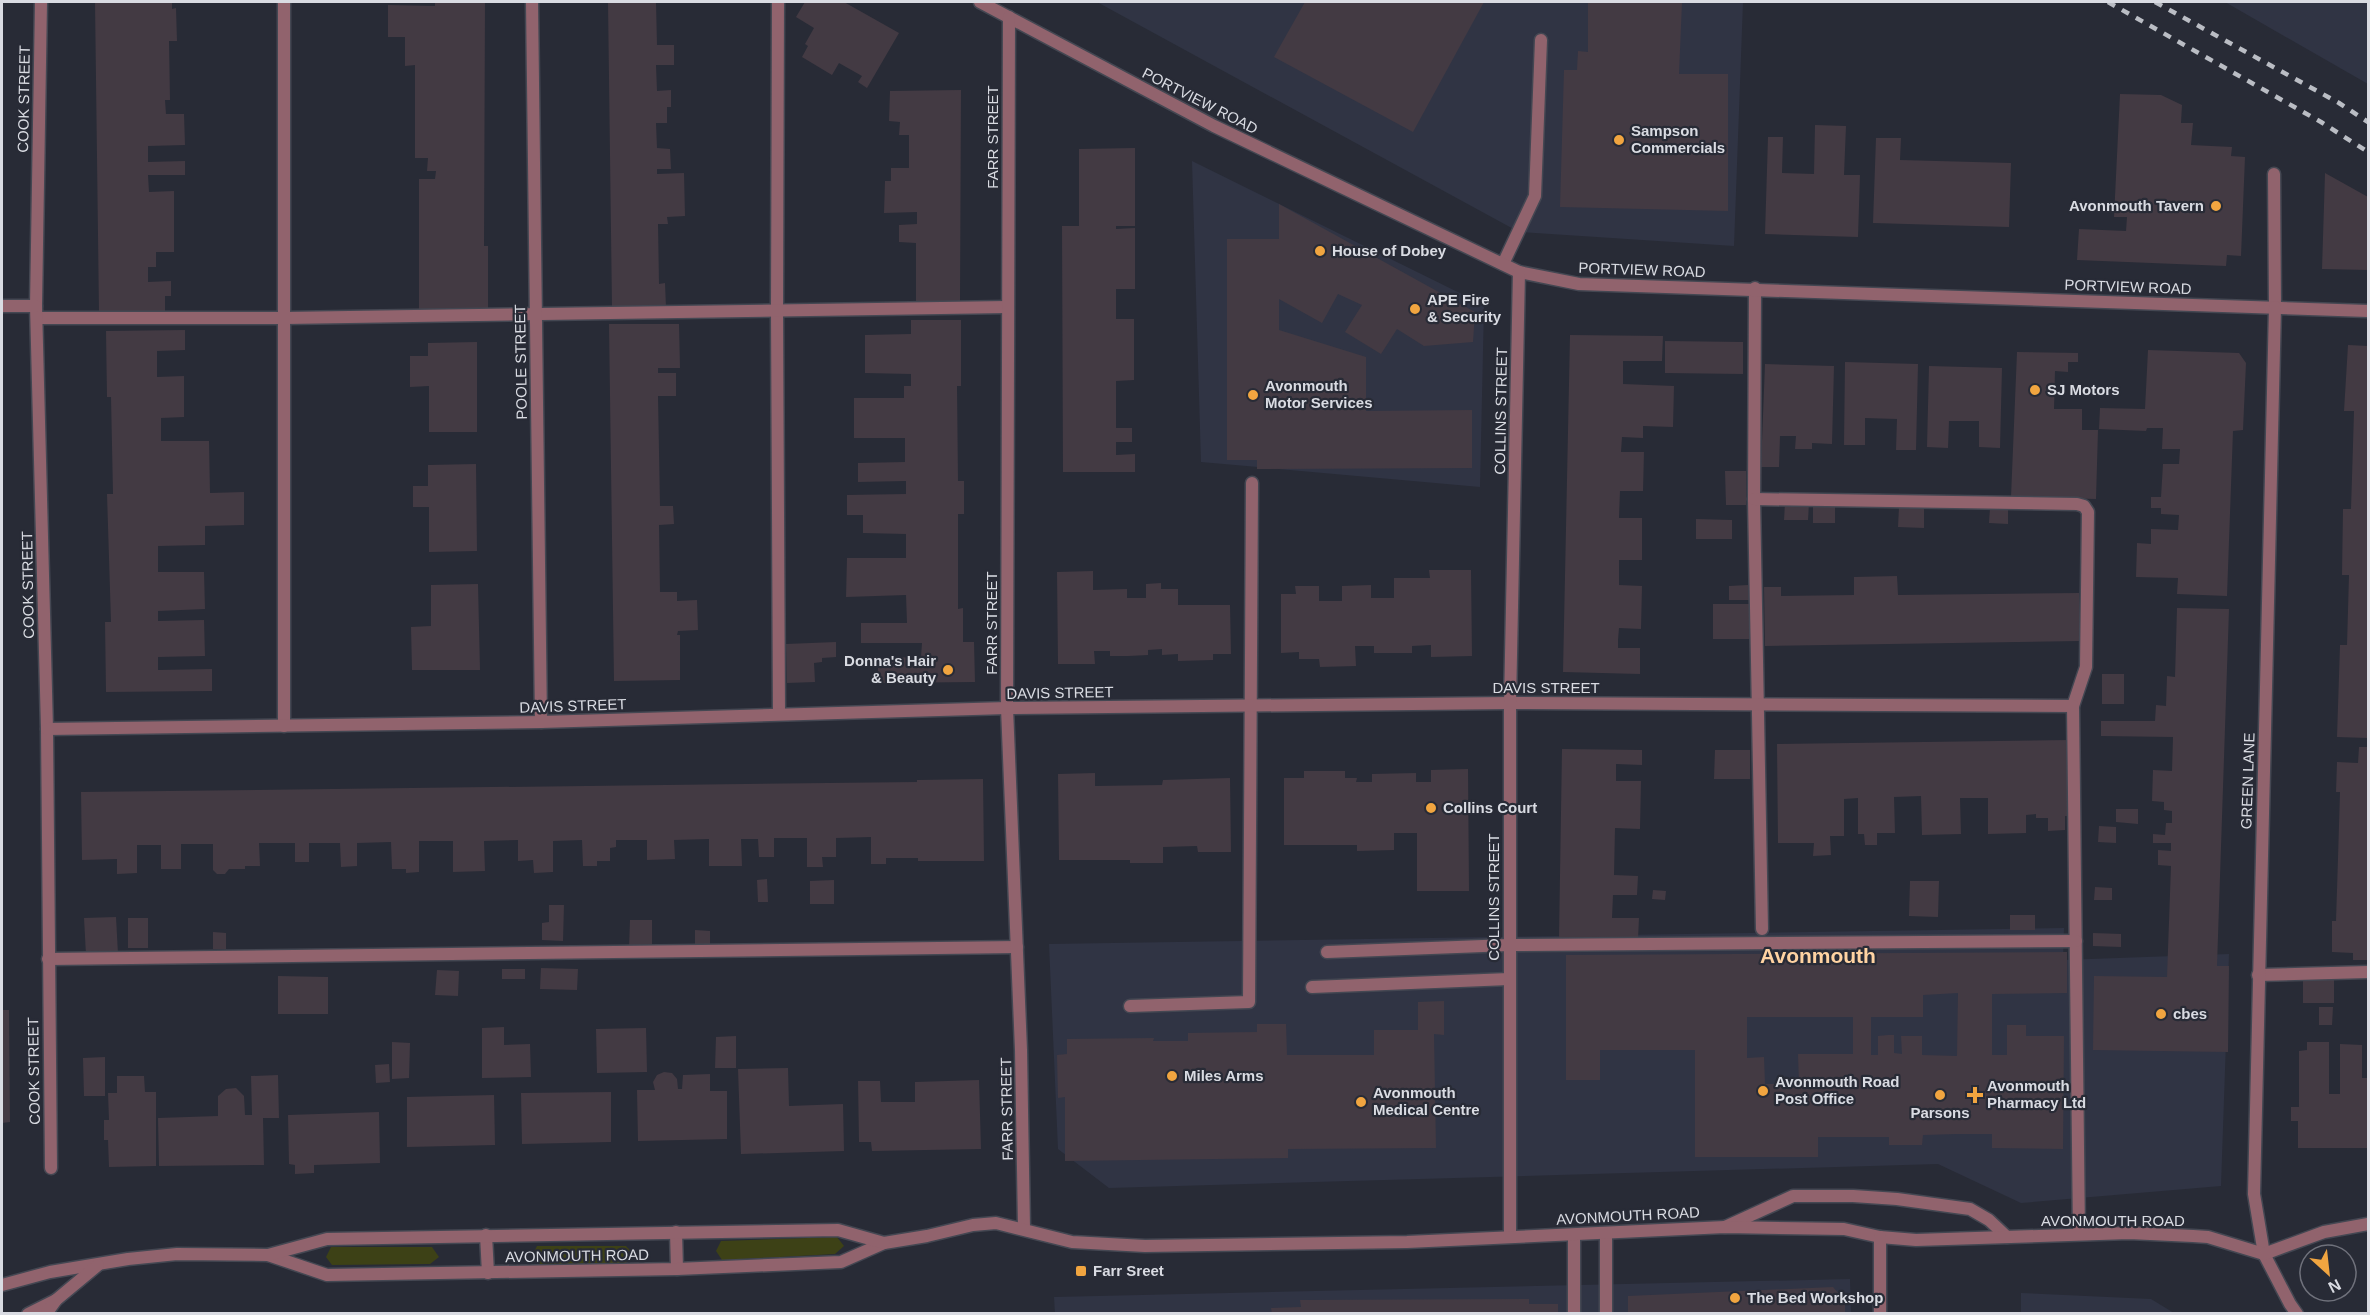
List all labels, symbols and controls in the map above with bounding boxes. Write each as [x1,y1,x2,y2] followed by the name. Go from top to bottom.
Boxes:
[14,45,33,153] street label: COOK STREET
[1140,64,1261,137] street label: PORTVIEW ROAD
[984,85,1001,189] street label: FARR STREET
[1631,122,1725,156] place label: Sampson Commercials
[1612,133,1626,147] marker: Sampson Commercials
[2069,197,2204,214] place label: Avonmouth Tavern
[2209,199,2223,213] marker: Avonmouth Tavern
[1332,242,1447,259] place label: House of Dobey
[1313,244,1327,258] marker: House of Dobey
[1578,259,1706,280] street label: PORTVIEW ROAD
[2064,276,2192,297] street label: PORTVIEW ROAD
[1427,291,1502,325] place label: APE Fire & Security
[1408,302,1422,316] marker: APE Fire & Security
[511,304,530,420] street label: POOLE STREET
[1491,347,1510,475] street label: COLLINS STREET
[1265,377,1373,411] place label: Avonmouth Motor Services
[2047,381,2120,398] place label: SJ Motors
[2028,383,2042,397] marker: SJ Motors
[1246,388,1260,402] marker: Avonmouth Motor Services
[18,531,37,639] street label: COOK STREET
[983,571,1000,675] street label: FARR STREET
[844,652,937,686] place label: Donna's Hair & Beauty
[941,663,955,677] marker: Donna's Hair & Beauty
[1492,679,1600,696] street label: DAVIS STREET
[1006,683,1114,702] street label: DAVIS STREET
[519,695,627,716] street label: DAVIS STREET
[2237,732,2258,830] street label: GREEN LANE
[1443,799,1537,816] place label: Collins Court
[1424,801,1438,815] marker: Collins Court
[1485,833,1502,961] street label: COLLINS STREET
[1760,944,1876,967] district label: Avonmouth
[2173,1005,2207,1022] place label: cbes
[2154,1007,2168,1021] marker: cbes
[24,1017,43,1125] street label: COOK STREET
[997,1057,1016,1161] street label: FARR STREET
[1184,1067,1263,1084] place label: Miles Arms
[1165,1069,1179,1083] marker: Miles Arms
[1775,1073,1899,1107] place label: Avonmouth Road Post Office
[1987,1077,2086,1111] place label: Avonmouth Pharmacy Ltd
[1373,1084,1480,1118] place label: Avonmouth Medical Centre
[1756,1084,1770,1098] marker: Avonmouth Road Post Office
[1933,1088,1947,1102] marker: Parsons
[1968,1088,1982,1102] marker: Avonmouth Pharmacy Ltd
[1354,1095,1368,1109] marker: Avonmouth Medical Centre
[1910,1104,1970,1121] place label: Parsons
[1556,1203,1700,1228] street label: AVONMOUTH ROAD
[2041,1212,2185,1229] street label: AVONMOUTH ROAD
[2298,1243,2358,1303] north arrow
[505,1246,649,1265] street label: AVONMOUTH ROAD
[1093,1262,1164,1279] place label: Farr Sreet
[1074,1264,1088,1278] marker: Farr Sreet
[2326,1276,2344,1296] text: N
[1747,1289,1883,1306] place label: The Bed Workshop
[1728,1291,1742,1305] marker: The Bed Workshop

